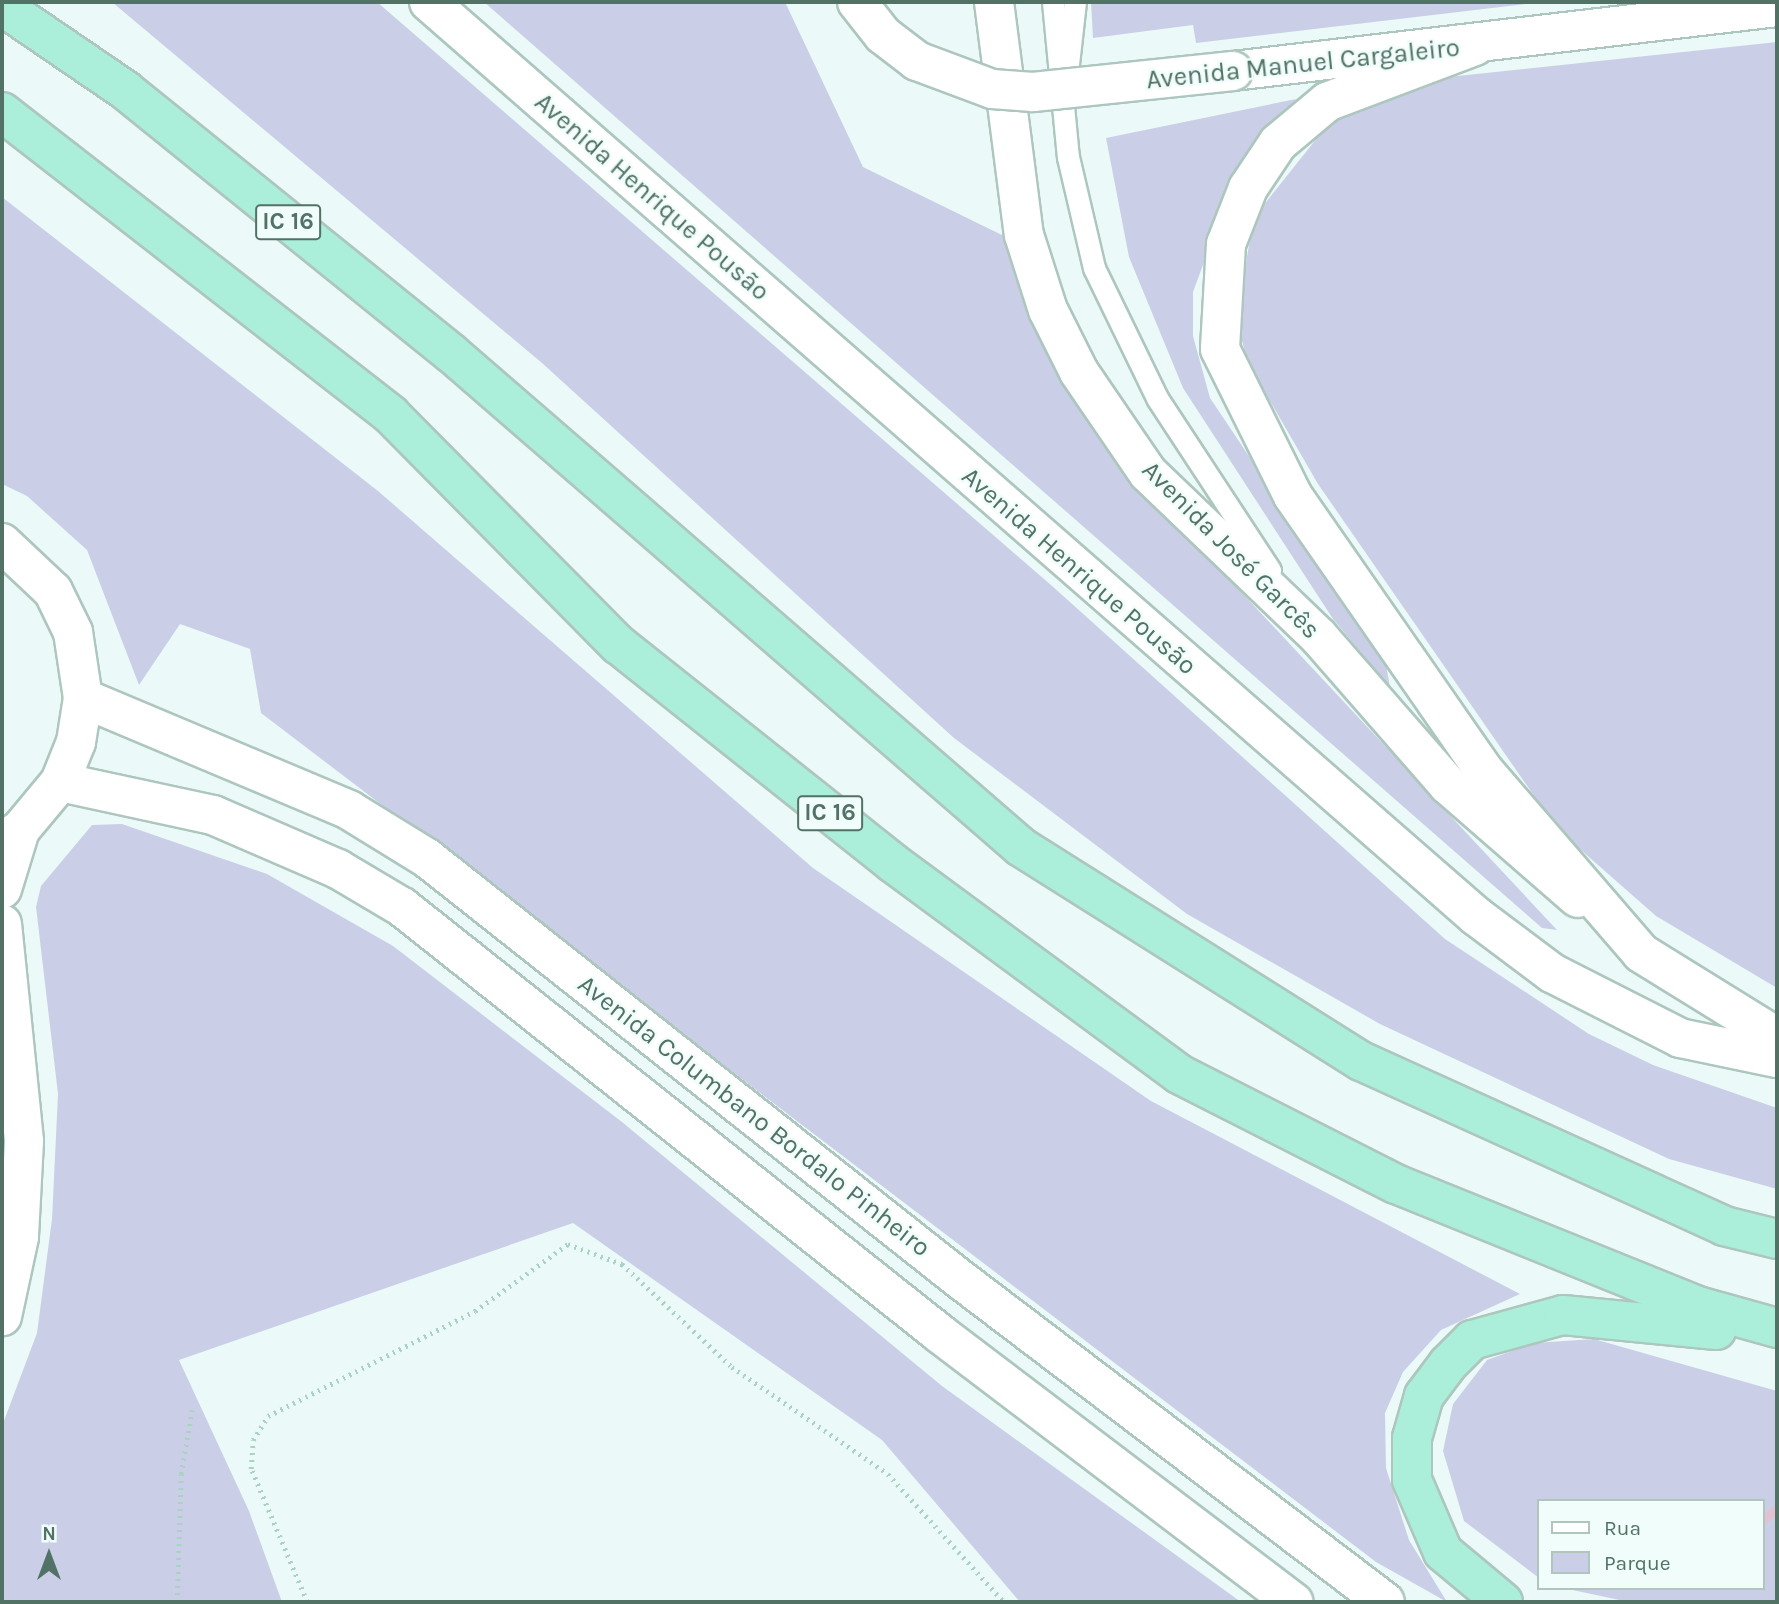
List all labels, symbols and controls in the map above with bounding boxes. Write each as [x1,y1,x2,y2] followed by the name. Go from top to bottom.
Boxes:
[1145,32,1461,96] street label: Avenida Manuel Cargaleiro
[528,87,776,307] street label: Avenida Henrique Pousão
[255,202,321,243] road number: IC 16
[1136,455,1326,645] street label: Avenida José Garcês
[955,461,1203,681] street label: Avenida Henrique Pousão
[797,792,863,834] road number: IC 16
[572,969,936,1263] street label: Avenida Columbano Bordalo Pinheiro
[1538,1499,1765,1590] legend
[1604,1516,1641,1540] text: Rua
[14,1520,84,1590] north arrow
[42,1523,56,1545] text: N
[1604,1551,1671,1575] text: Parque

